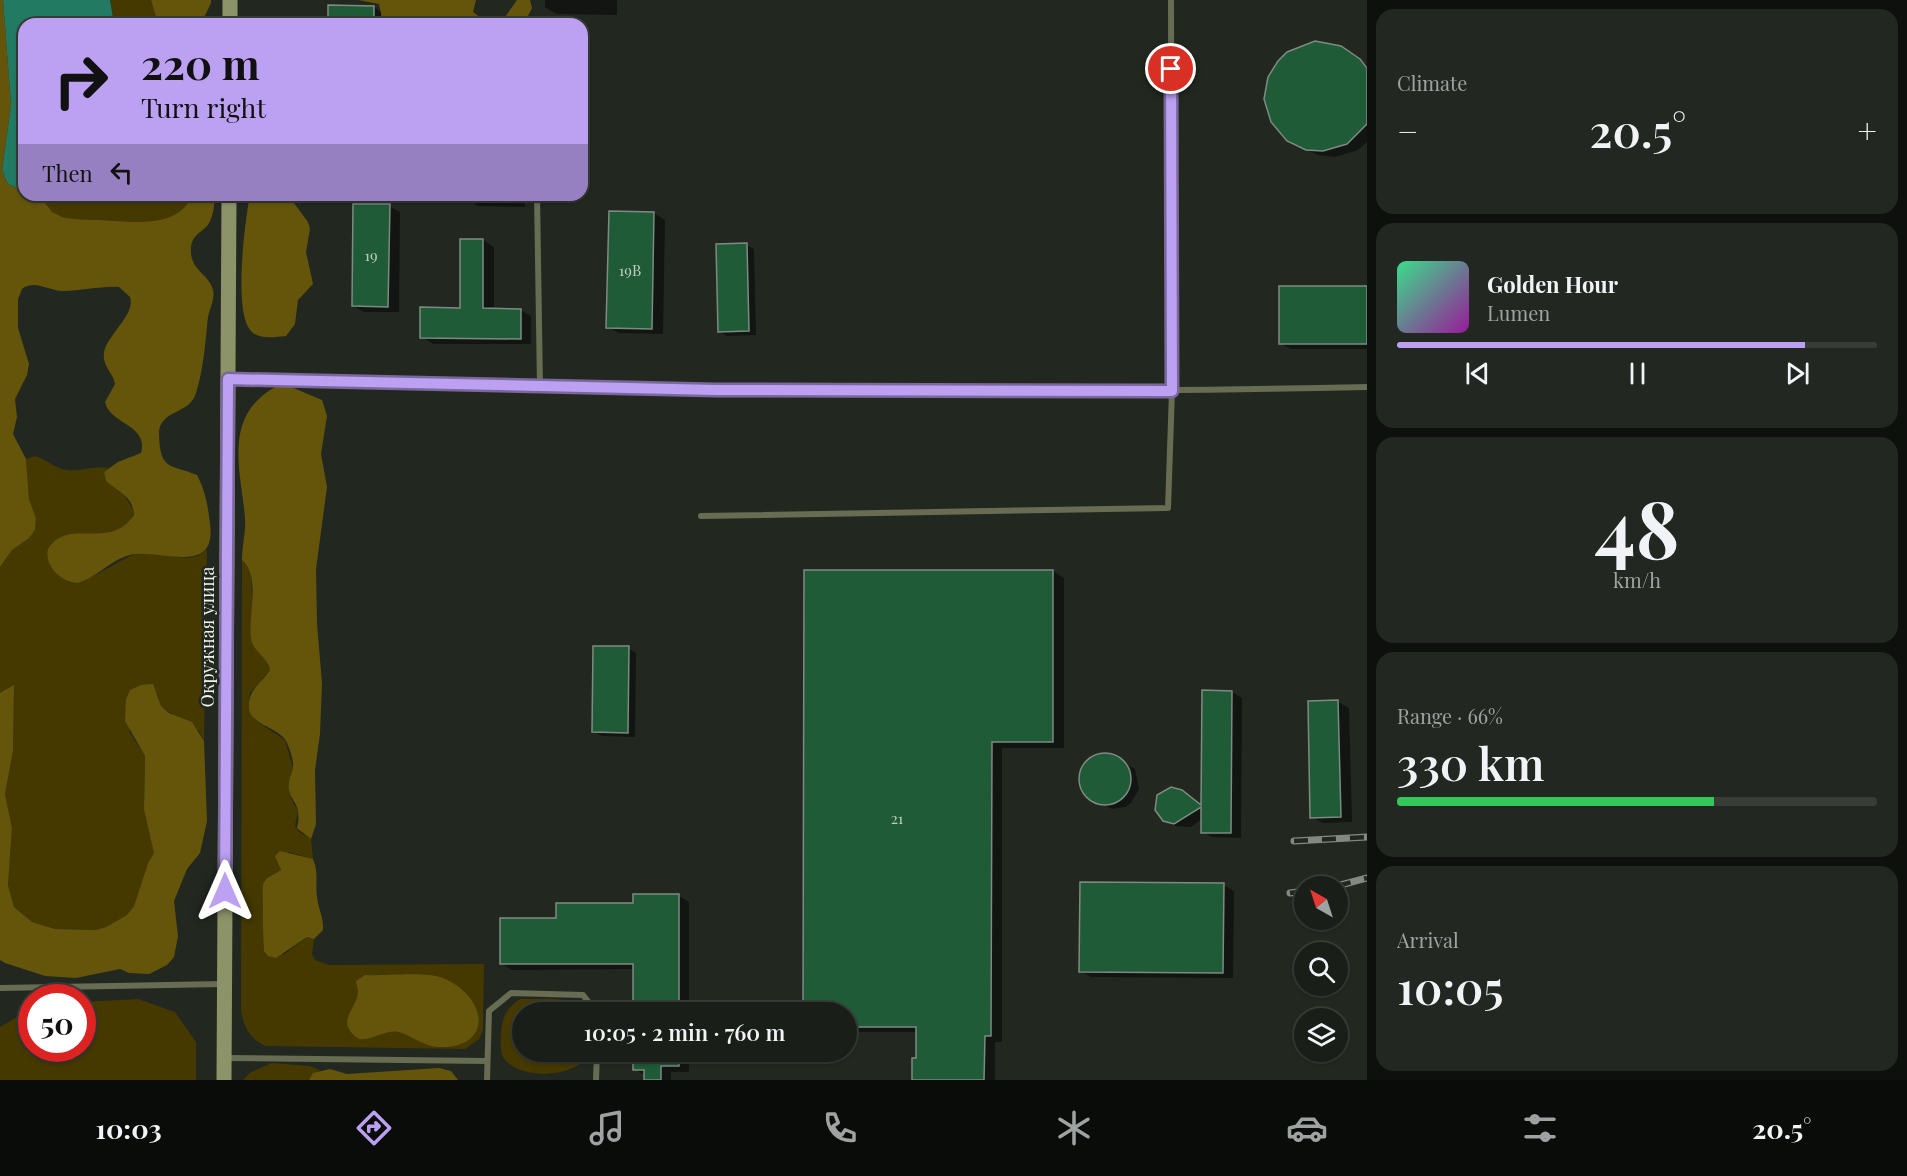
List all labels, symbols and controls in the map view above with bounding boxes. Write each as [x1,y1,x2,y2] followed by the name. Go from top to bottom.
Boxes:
[141,35,260,91] text: 220 m
[42,42,120,120] icon: right
[1145,43,1196,94] pin
[1154,52,1187,85] icon: arrive
[1397,69,1467,96] text: Climate
[141,89,266,125] text: Turn right
[1590,99,1686,159] text: 20.5°
[1397,108,1418,152] text: −
[1858,108,1877,152] text: +
[105,156,138,189] icon: left
[42,158,93,188] text: Then
[364,245,378,265] house number: 19
[619,260,641,280] house number: 19В
[1487,269,1618,299] text: Golden Hour
[1487,299,1550,326] text: Lumen
[1461,357,1494,390] icon: previous
[1621,357,1654,390] icon: pause
[1781,357,1814,390] icon: next
[1595,475,1679,579] text: 48
[1613,566,1661,593] text: km/h
[195,567,219,707] street label: Окружная улица
[1397,702,1503,729] text: Range · 66%
[1397,732,1544,792] text: 330 km
[891,808,904,828] house number: 21
[193,859,257,923] position arrow
[1294,876,1348,930] north arrow
[1294,876,1348,1062] map controls
[1397,926,1459,953] text: Arrival
[1294,942,1348,996] button: search
[1397,956,1503,1016] text: 10:05
[18,984,96,1062] speed limit sign: 50
[1294,1008,1348,1062] button: layers
[584,1017,785,1047] text: 10:05 · 2 min · 760 m
[353,1107,395,1149] icon: directions
[586,1107,628,1149] icon: music
[819,1107,861,1149] icon: phone
[1053,1107,1095,1149] icon: climate
[1286,1107,1328,1149] icon: car
[1519,1107,1561,1149] icon: filters
[96,1110,162,1146] text: 10:03
[1752,1110,1811,1146] text: 20.5°

